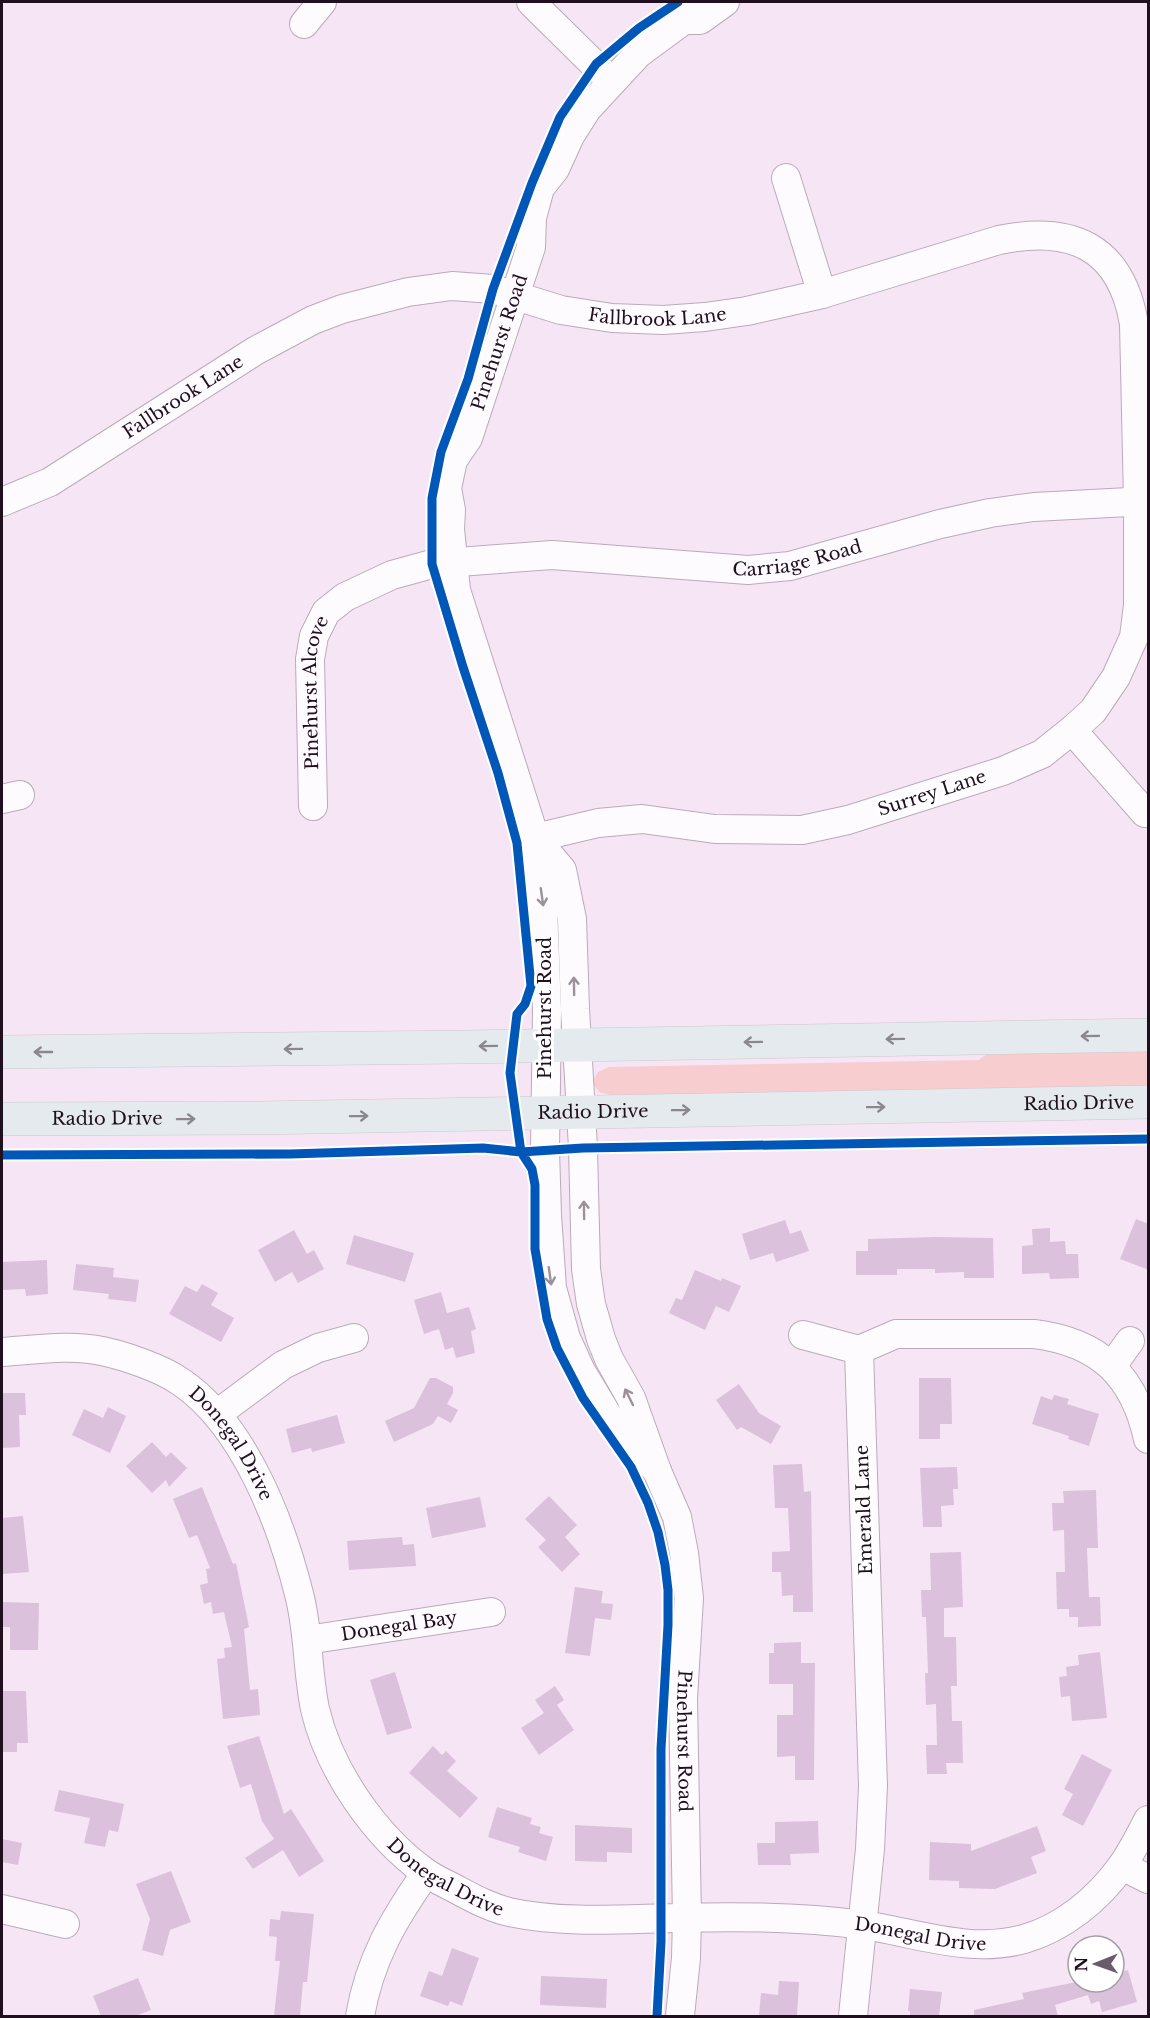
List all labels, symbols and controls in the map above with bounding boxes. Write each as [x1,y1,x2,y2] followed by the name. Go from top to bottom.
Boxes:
[467,271,532,413] street label: Pinehurst Road
[587,303,728,331] street label: Fallbrook Lane
[119,350,247,444] street label: Fallbrook Lane
[732,535,864,581] street label: Carriage Road
[299,612,333,770] street label: Pinehurst Alcove
[875,765,989,821] street label: Surrey Lane
[536,886,547,906] one-way arrow
[534,937,556,1079] street label: Pinehurst Road
[569,977,580,997] one-way arrow
[1081,1030,1101,1042] one-way arrow
[886,1033,906,1045] one-way arrow
[743,1036,763,1048] one-way arrow
[479,1040,499,1052] one-way arrow
[284,1043,304,1055] one-way arrow
[34,1046,54,1058] one-way arrow
[1023,1091,1135,1115] street label: Radio Drive
[537,1100,649,1124] street label: Radio Drive
[866,1101,886,1113] one-way arrow
[671,1105,691,1116] one-way arrow
[51,1107,163,1130] street label: Radio Drive
[348,1110,368,1122] one-way arrow
[175,1113,195,1125] one-way arrow
[579,1201,590,1221] one-way arrow
[545,1266,556,1286] one-way arrow
[185,1382,277,1504] street label: Donegal Drive
[623,1388,634,1406] one-way arrow
[851,1445,877,1575] street label: Emerald Lane
[339,1606,459,1646] street label: Donegal Bay
[672,1669,696,1812] street label: Pinehurst Road
[382,1834,507,1921] street label: Donegal Drive
[853,1913,987,1955] street label: Donegal Drive
[1066,1934,1126,1994] north arrow
[1071,1957,1091,1972] text: N

